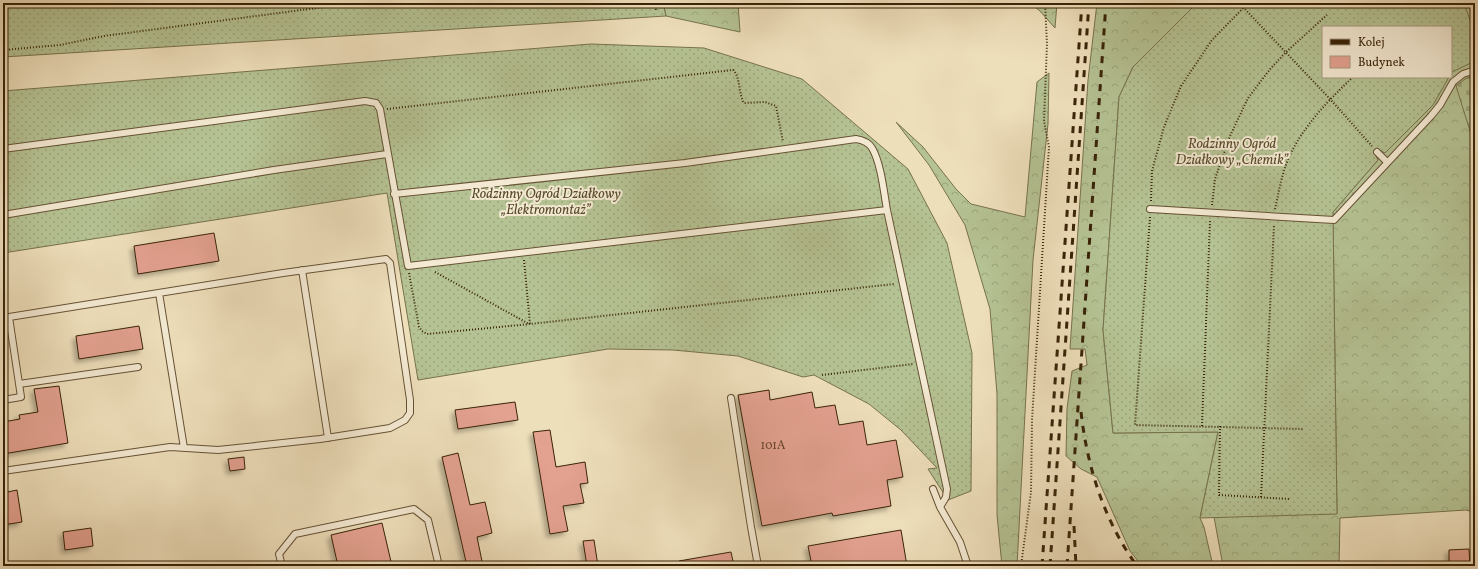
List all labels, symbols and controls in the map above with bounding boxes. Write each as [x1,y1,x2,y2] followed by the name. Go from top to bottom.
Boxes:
[1322,26,1452,78] legend
[1358,35,1385,51] text: Kolej
[1358,55,1405,71] text: Budynek
[1176,135,1289,170] park label: Rodzinny Ogród Działkowy „Chemik”
[471,185,621,220] park label: Rodzinny Ogród Działkowy „Elektromontaż”
[761,438,786,454] house number: 101A

